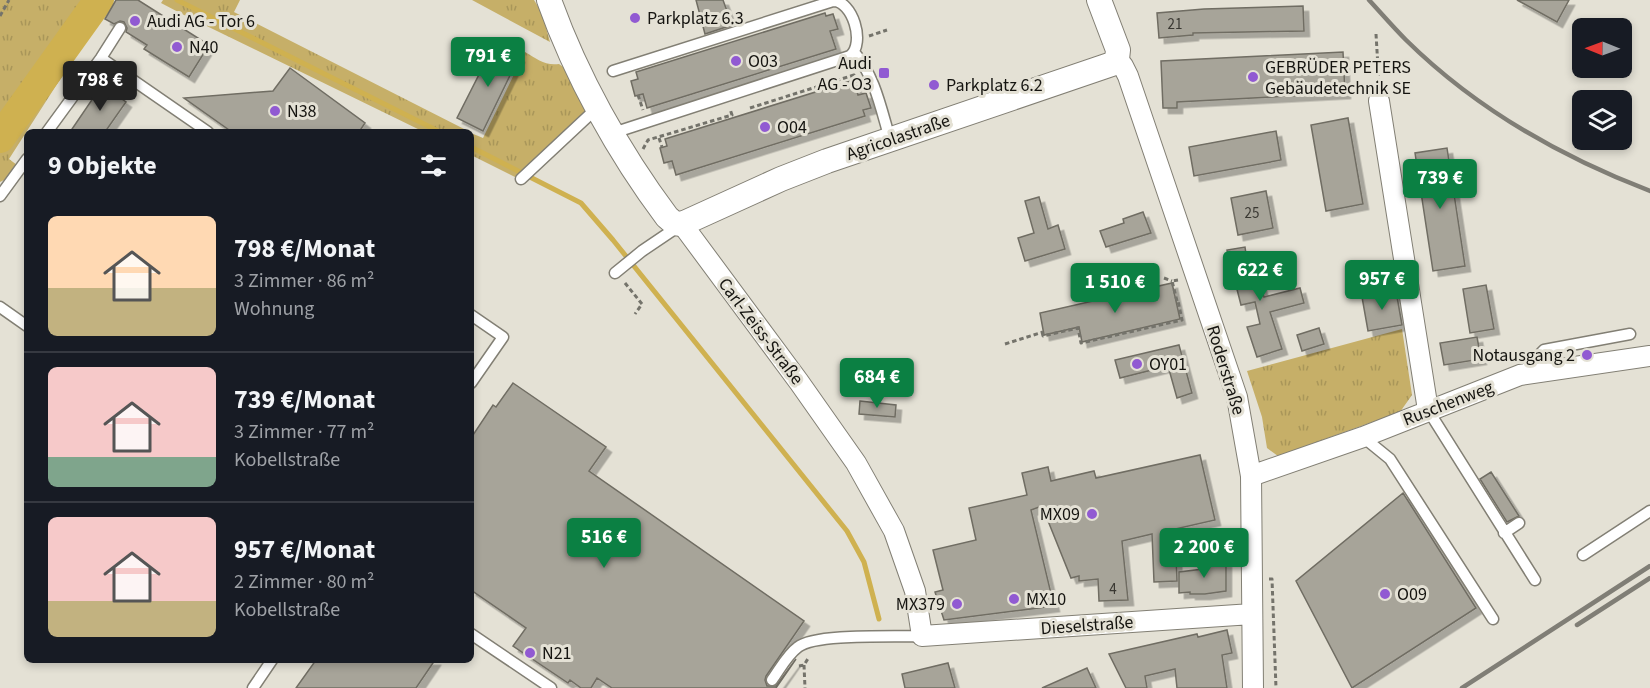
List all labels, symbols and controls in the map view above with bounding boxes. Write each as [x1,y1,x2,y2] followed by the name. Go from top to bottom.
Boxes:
[647,6,744,31] place label: Parkplatz 6.3
[147,9,255,34] place label: Audi AG - Tor 6
[628,11,642,25] marker: Parkplatz 6.3
[128,14,142,28] marker: Audi AG - Tor 6
[1168,14,1182,35] house number: 21
[1572,18,1632,78] north arrow
[1572,18,1632,150] map controls
[189,35,219,60] place label: N40
[446,37,530,88] pin: 791 €
[170,40,184,54] marker: N40
[465,42,511,70] text: 791 €
[748,49,778,74] place label: O03
[818,51,872,97] place label: Audi AG - O3
[729,54,743,68] marker: O03
[1265,55,1411,101] place label: GEBRÜDER PETERS Gebäudetechnik SE
[58,61,142,112] pin: 798 €
[77,66,123,94] text: 798 €
[877,66,891,80] marker: Audi AG - O3
[1246,70,1260,84] marker: GEBRÜDER PETERS Gebäudetechnik SE
[946,73,1043,98] place label: Parkplatz 6.2
[927,78,941,92] marker: Parkplatz 6.2
[1572,90,1632,150] button: layers
[287,99,317,124] place label: N38
[268,104,282,118] marker: N38
[843,108,953,167] street label: Agricolastraße
[777,115,807,140] place label: O04
[758,120,772,134] marker: O04
[48,147,157,184] text: 9 Objekte
[417,149,450,182] icon: filters
[1398,159,1482,210] pin: 739 €
[1417,164,1463,192] text: 739 €
[1245,203,1259,224] house number: 25
[234,230,375,267] text: 798 €/Monat
[96,240,168,312] icon: home
[1218,251,1302,302] pin: 622 €
[1237,256,1283,284] text: 622 €
[1340,260,1424,311] pin: 957 €
[1060,263,1170,314] pin: 1 510 €
[1359,265,1405,293] text: 957 €
[234,267,374,295] text: 3 Zimmer · 86 m²
[1085,268,1145,296] text: 1 510 €
[712,273,809,390] street label: Carl-Zeiss-Straße
[234,295,314,323] text: Wohnung
[1200,322,1251,418] street label: Roderstraße
[1472,343,1575,368] place label: Notausgang 2
[1580,348,1594,362] marker: Notausgang 2
[1149,352,1187,377] place label: OY01
[1130,357,1144,371] marker: OY01
[835,358,919,409] pin: 684 €
[854,363,900,391] text: 684 €
[1399,375,1497,432] street label: Ruschenweg
[234,381,375,418] text: 739 €/Monat
[96,391,168,463] icon: home
[234,418,374,446] text: 3 Zimmer · 77 m²
[234,446,340,474] text: Kobellstraße
[1040,502,1080,527] place label: MX09
[1085,507,1099,521] marker: MX09
[562,518,646,569] pin: 516 €
[581,523,627,551] text: 516 €
[1149,528,1259,579] pin: 2 200 €
[234,531,375,568] text: 957 €/Monat
[1174,533,1234,561] text: 2 200 €
[96,541,168,613] icon: home
[234,568,374,596] text: 2 Zimmer · 80 m²
[1109,579,1117,600] house number: 4
[1397,582,1427,607] place label: O09
[1026,587,1066,612] place label: MX10
[1378,587,1392,601] marker: O09
[896,592,945,617] place label: MX379
[1007,592,1021,606] marker: MX10
[234,596,340,624] text: Kobellstraße
[950,597,964,611] marker: MX379
[1040,610,1134,641] street label: Dieselstraße
[542,641,572,666] place label: N21
[523,646,537,660] marker: N21

